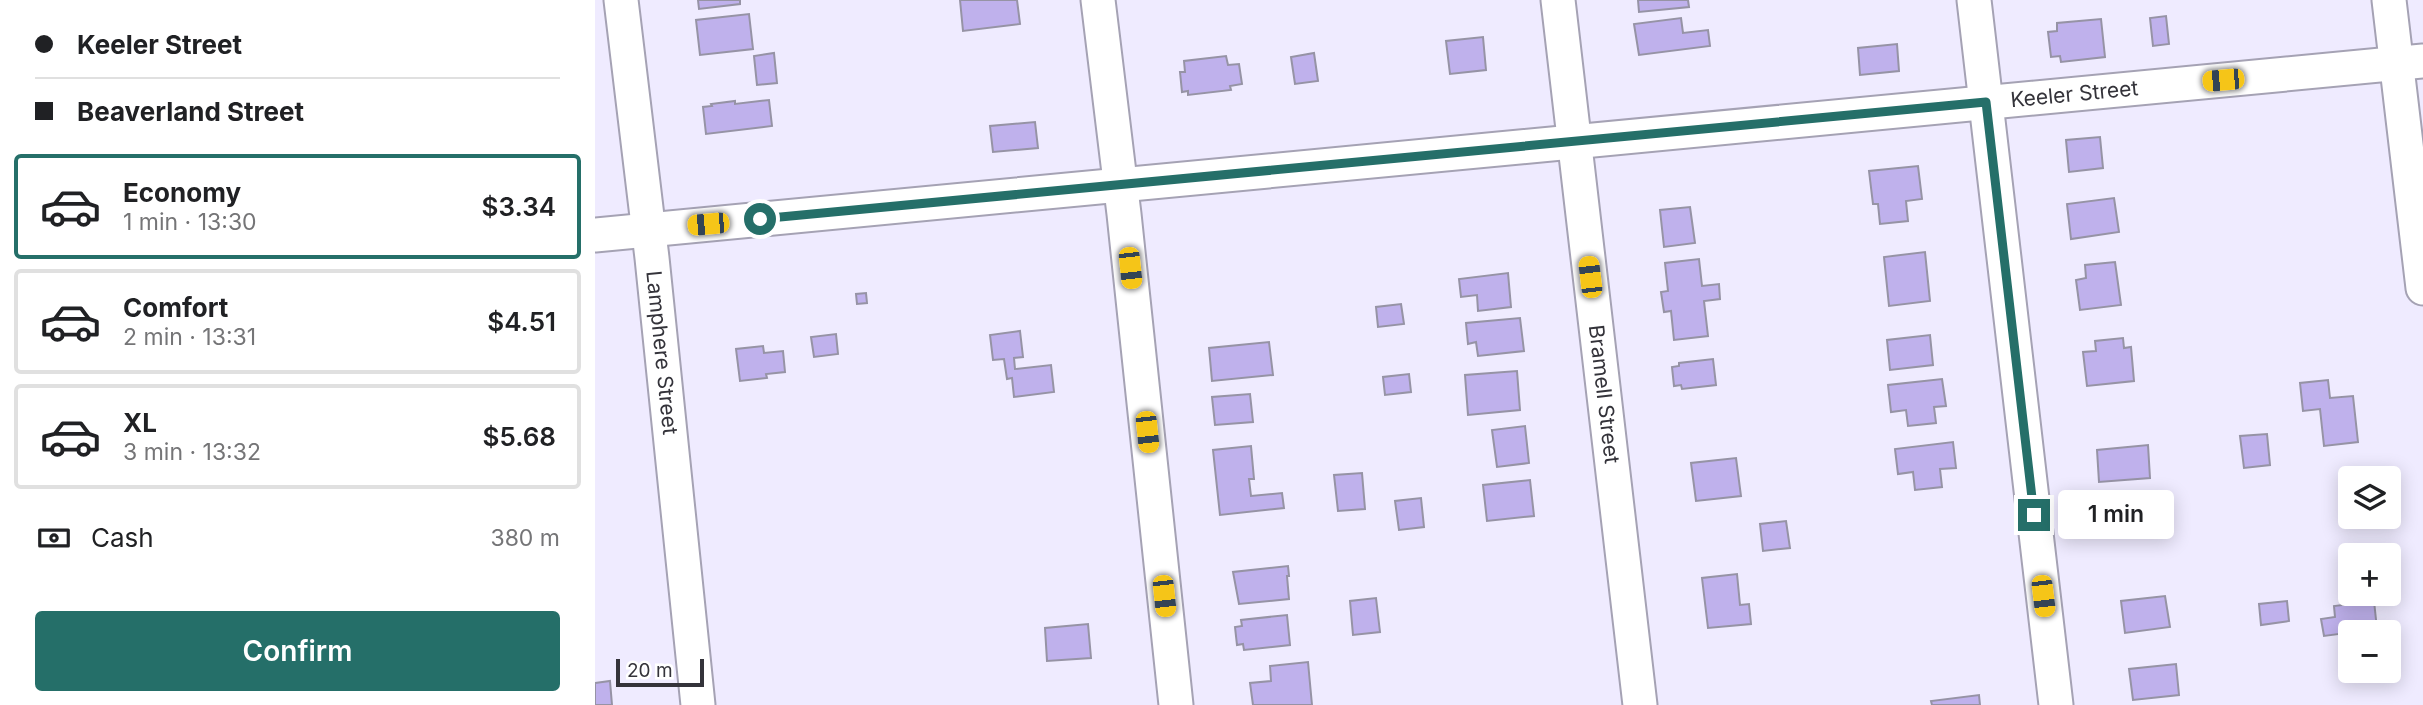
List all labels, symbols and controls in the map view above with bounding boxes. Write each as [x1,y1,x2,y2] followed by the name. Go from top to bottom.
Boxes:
[77,29,242,60] text: Keeler Street
[2202,68,2245,92] car
[2009,75,2139,112] street label: Keeler Street
[77,96,304,127] text: Beaverland Street
[39,175,102,238] icon: car
[123,177,241,208] text: Economy
[482,191,556,222] text: $3.34
[744,203,776,235] route start
[123,208,257,236] text: 1 min · 13:30
[687,212,730,236] car
[1118,246,1143,290] car
[1578,255,1603,299] car
[641,269,683,436] street label: Lamphere Street
[39,290,102,353] icon: car
[123,292,228,323] text: Comfort
[487,306,556,337] text: $4.51
[123,323,256,351] text: 2 min · 13:31
[1584,324,1625,465] street label: Bramell Street
[39,405,102,468] icon: car
[123,407,157,438] text: XL
[1135,410,1160,454] car
[483,421,556,452] text: $5.68
[123,438,261,466] text: 3 min · 13:32
[2338,466,2401,683] map controls
[2338,466,2401,529] button: layers
[2059,490,2174,540] callout: 1 min
[2018,499,2050,531] route end
[2088,500,2144,528] text: 1 min
[35,519,73,557] icon: cash
[91,522,154,553] text: Cash
[490,524,560,552] text: 380 m
[2338,543,2401,606] button: +
[1152,574,1177,618] car
[2031,574,2056,618] car
[35,611,560,691] button: Confirm
[2338,620,2401,683] button: −
[616,656,703,688] scale bar
[627,659,673,682] text: 20 m

